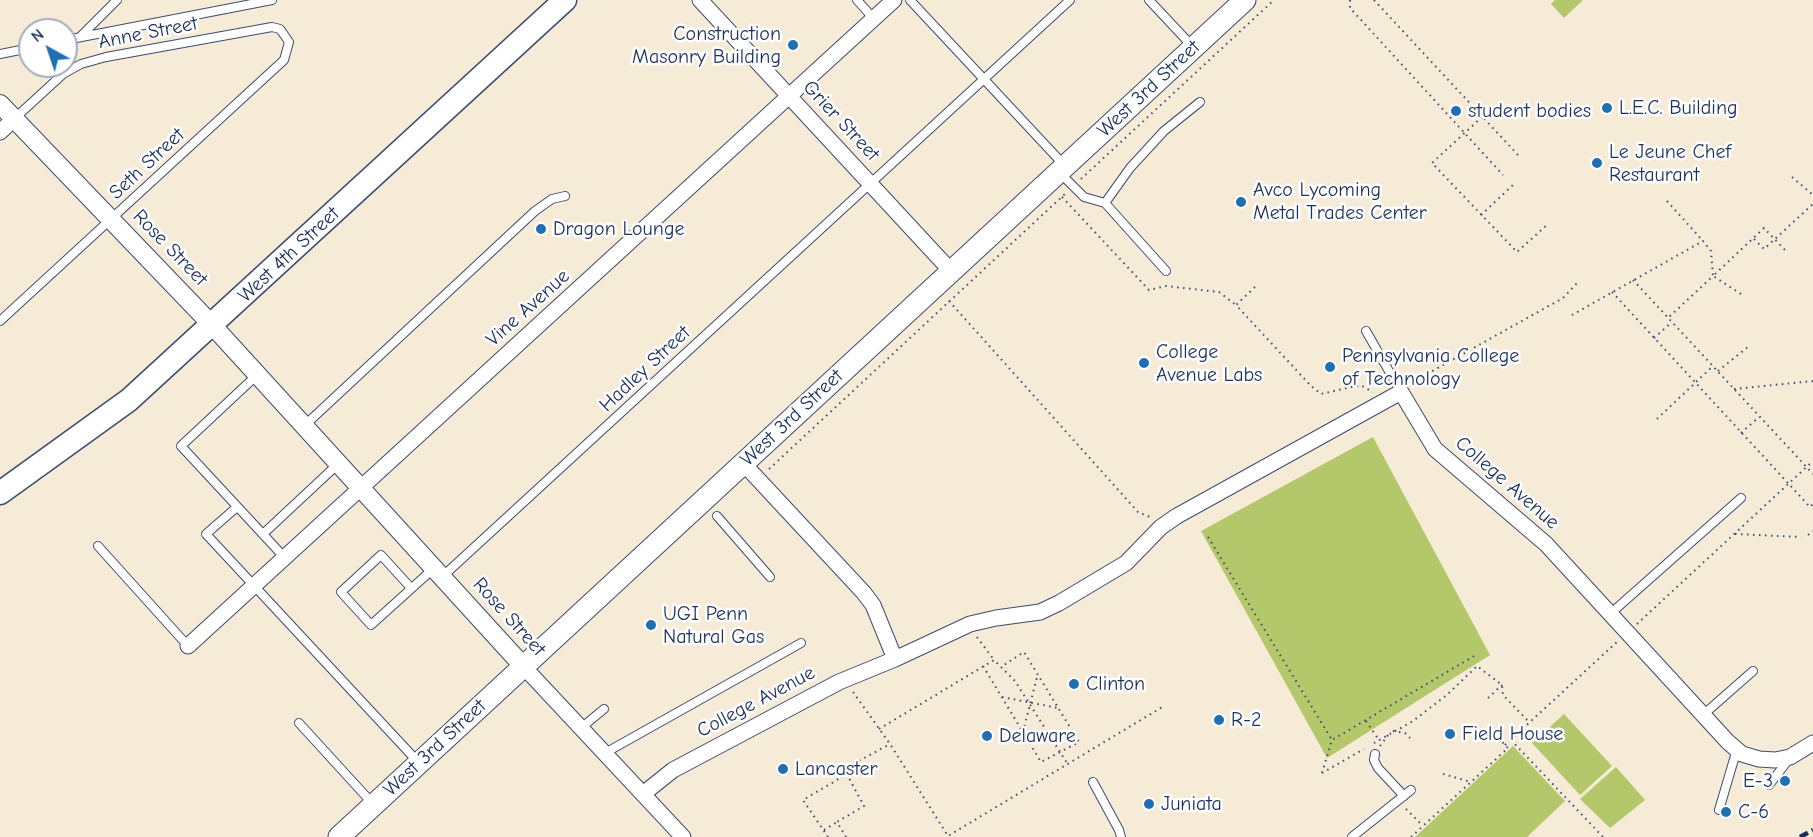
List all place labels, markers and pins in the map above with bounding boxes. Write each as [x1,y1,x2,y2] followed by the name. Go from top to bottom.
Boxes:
[632,22,781,69] place label: Construction Masonry Building
[786,38,800,52] marker: Construction Masonry Building
[1619,96,1738,120] place label: L.E.C. Building
[1468,99,1591,123] place label: student bodies
[1600,101,1614,115] marker: L.E.C. Building
[1449,104,1463,118] marker: student bodies
[1609,140,1731,187] place label: Le Jeune Chef Restaurant
[1590,156,1604,170] marker: Le Jeune Chef Restaurant
[1253,178,1427,225] place label: Avco Lycoming Metal Trades Center
[1234,195,1248,209] marker: Avco Lycoming Metal Trades Center
[553,217,685,241] place label: Dragon Lounge
[534,222,548,236] marker: Dragon Lounge
[1156,340,1262,387] place label: College Avenue Labs
[1342,344,1519,391] place label: Pennsylvania College of Technology
[1137,356,1151,370] marker: College Avenue Labs
[1323,360,1337,374] marker: Pennsylvania College of Technology
[663,602,764,649] place label: UGI Penn Natural Gas
[644,618,658,632] marker: UGI Penn Natural Gas
[1086,672,1145,696] place label: Clinton
[1067,677,1081,691] marker: Clinton
[1231,708,1261,732] place label: R-2
[1212,713,1226,727] marker: R-2
[1462,722,1563,746] place label: Field House
[999,724,1076,748] place label: Delaware
[1443,727,1457,741] marker: Field House
[980,729,994,743] marker: Delaware
[795,757,877,781] place label: Lancaster
[776,762,790,776] marker: Lancaster
[1743,769,1773,793] place label: E-3
[1778,774,1792,788] marker: E-3
[1161,792,1222,816] place label: Juniata
[1142,797,1156,811] marker: Juniata
[1738,800,1769,824] place label: C-6
[1719,805,1733,819] marker: C-6

